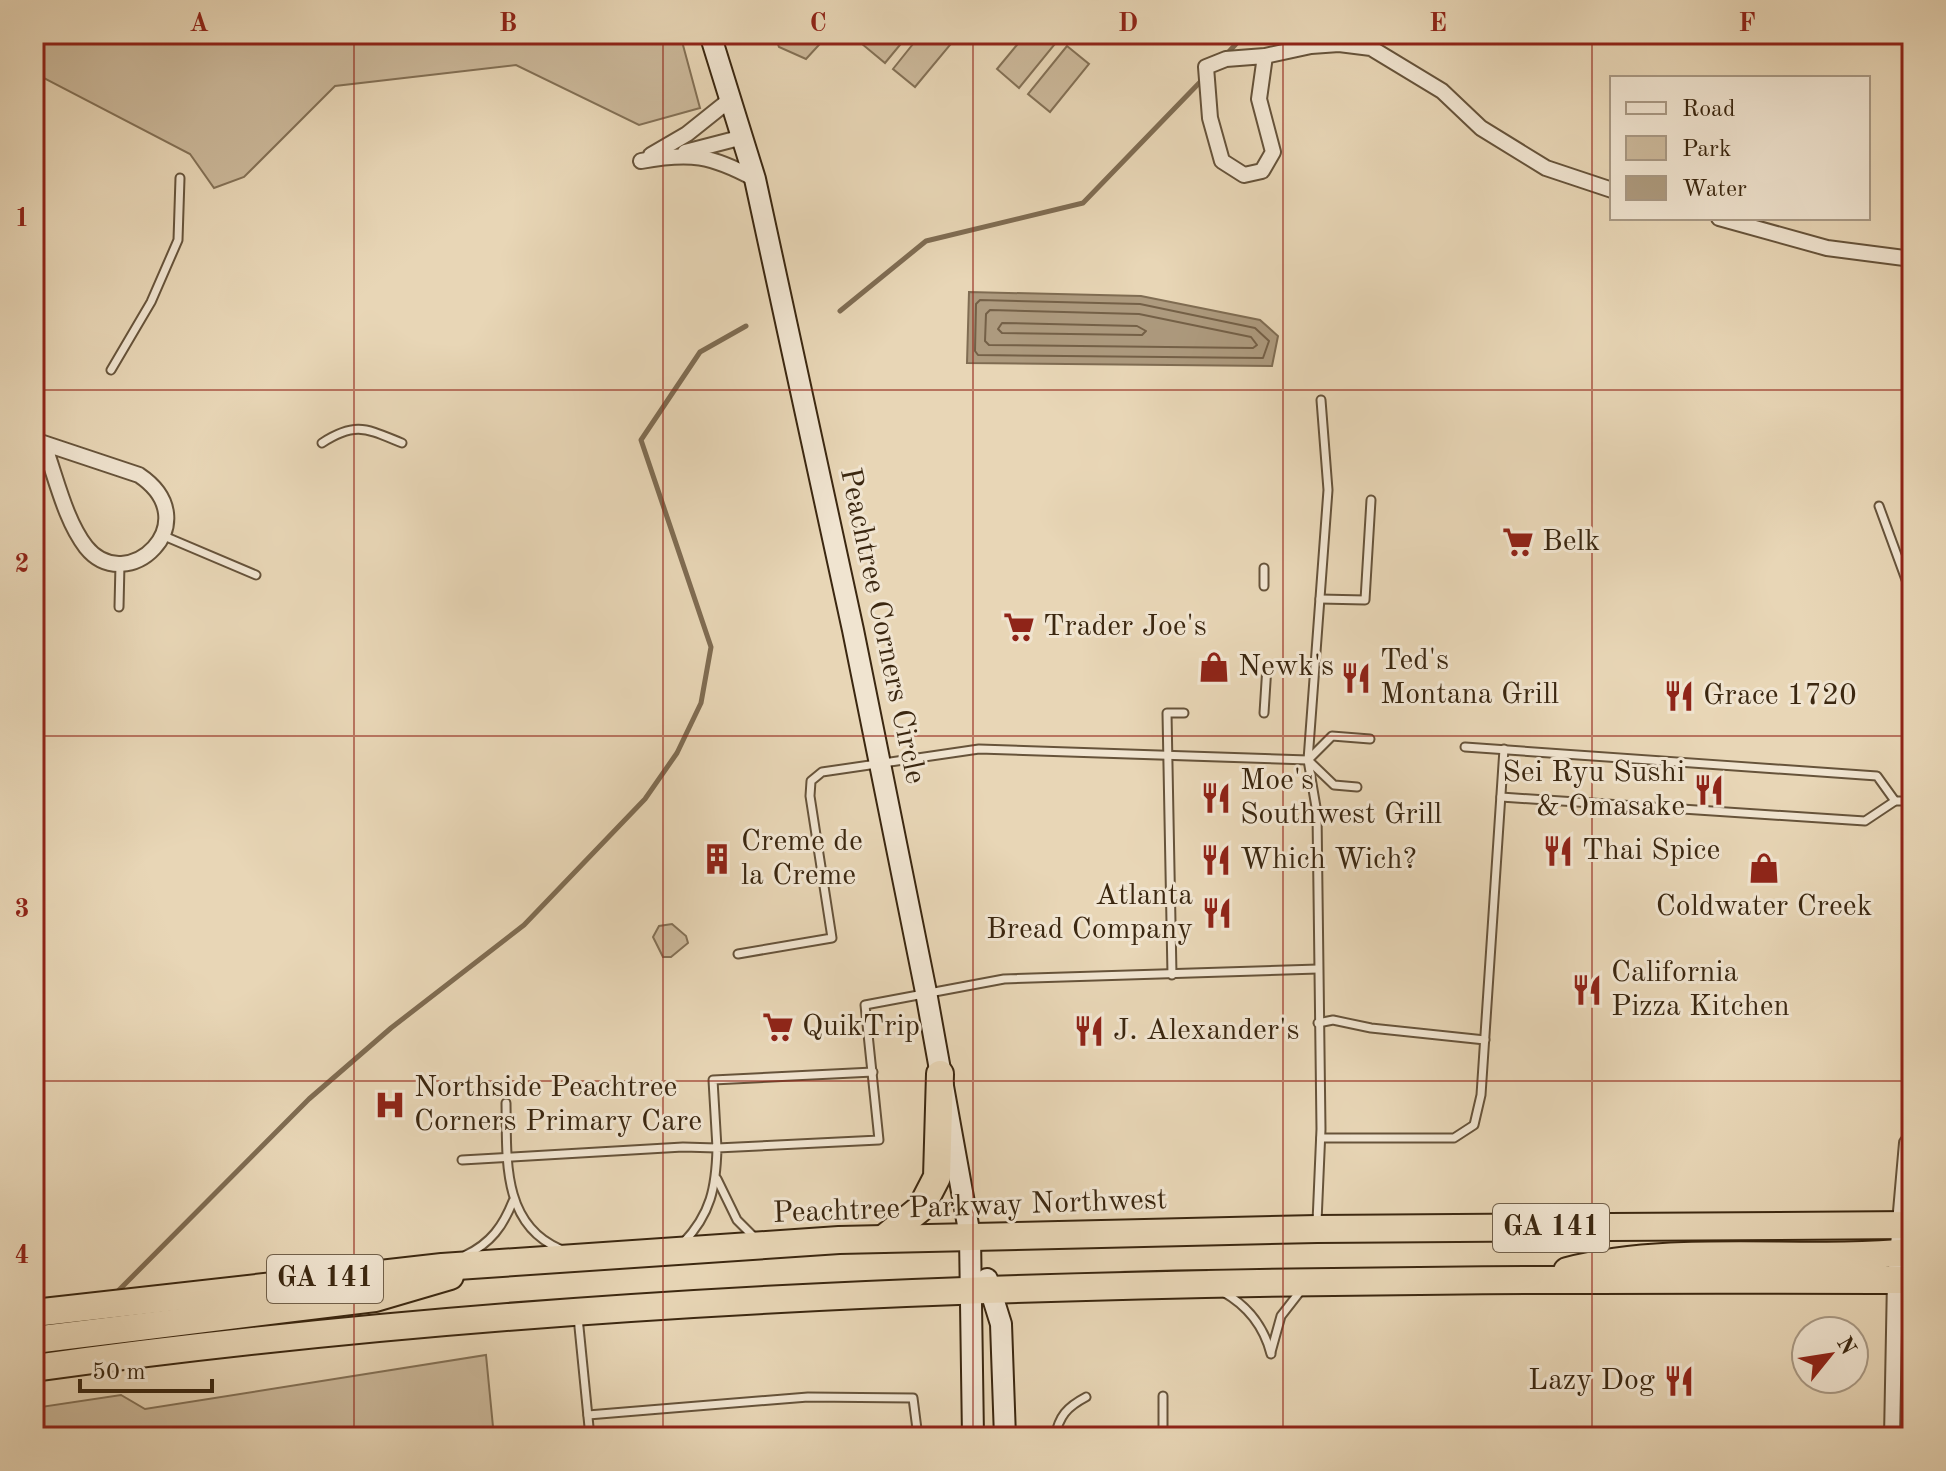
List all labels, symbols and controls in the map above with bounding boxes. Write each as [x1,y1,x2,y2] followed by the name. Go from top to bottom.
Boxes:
[189,11,209,37] text: A
[499,11,517,37] text: B
[809,11,827,37] text: C
[1118,11,1138,37] text: D
[1429,11,1447,37] text: E
[1738,11,1756,37] text: F
[1610,76,1870,220] legend
[1682,98,1735,122] text: Road
[1682,138,1731,162] text: Park
[1682,178,1747,202] text: Water
[14,206,30,232] text: 1
[834,465,930,787] street label: Peachtree Corners Circle
[1501,525,1535,559] supermarket icon: Belk
[1542,527,1600,557] place label: Belk
[14,552,30,578] text: 2
[1002,610,1036,644] supermarket icon: Trader Joe's
[1043,612,1207,642] place label: Trader Joe's
[1380,646,1559,710] place label: Ted's Montana Grill
[1197,650,1231,684] shop icon: Newk's
[1238,652,1334,682] place label: Newk's
[1339,661,1373,695] restaurant icon: Ted's Montana Grill
[1662,679,1696,713] restaurant icon: Grace 1720
[1703,681,1857,711] place label: Grace 1720
[1502,758,1685,822] place label: Sei Ryu Sushi & Omasake
[1240,766,1442,830] place label: Moe's Southwest Grill
[1692,773,1726,807] restaurant icon: Sei Ryu Sushi & Omasake
[1199,781,1233,815] restaurant icon: Moe's Southwest Grill
[741,827,863,891] place label: Creme de la Creme
[1541,834,1575,868] restaurant icon: Thai Spice
[1582,836,1720,866] place label: Thai Spice
[700,842,734,876] building icon: Creme de la Creme
[1199,843,1233,877] restaurant icon: Which Wich?
[1240,845,1417,875] place label: Which Wich?
[1747,851,1781,885] shop icon: Coldwater Creek
[986,881,1193,945] place label: Atlanta Bread Company
[1656,892,1872,922] place label: Coldwater Creek
[1200,896,1234,930] restaurant icon: Atlanta Bread Company
[14,897,30,923] text: 3
[1611,958,1790,1022] place label: California Pizza Kitchen
[1570,973,1604,1007] restaurant icon: California Pizza Kitchen
[761,1010,795,1044] supermarket icon: QuikTrip
[802,1012,920,1042] place label: QuikTrip
[1072,1014,1106,1048] restaurant icon: J. Alexander's
[1113,1016,1299,1046] place label: J. Alexander's
[414,1073,702,1137] place label: Northside Peachtree Corners Primary Care
[373,1088,407,1122] hospital icon: Northside Peachtree Corners Primary Care
[772,1185,1168,1229] street label: Peachtree Parkway Northwest
[1493,1204,1609,1252] road number: GA 141
[14,1243,30,1269] text: 4
[267,1255,383,1303] road number: GA 141
[1790,1315,1870,1395] north arrow
[1832,1333,1859,1359] text: N
[80,1343,212,1393] scale bar
[92,1361,146,1385] text: 50 m
[1662,1364,1696,1398] restaurant icon: Lazy Dog
[1528,1366,1655,1396] place label: Lazy Dog

